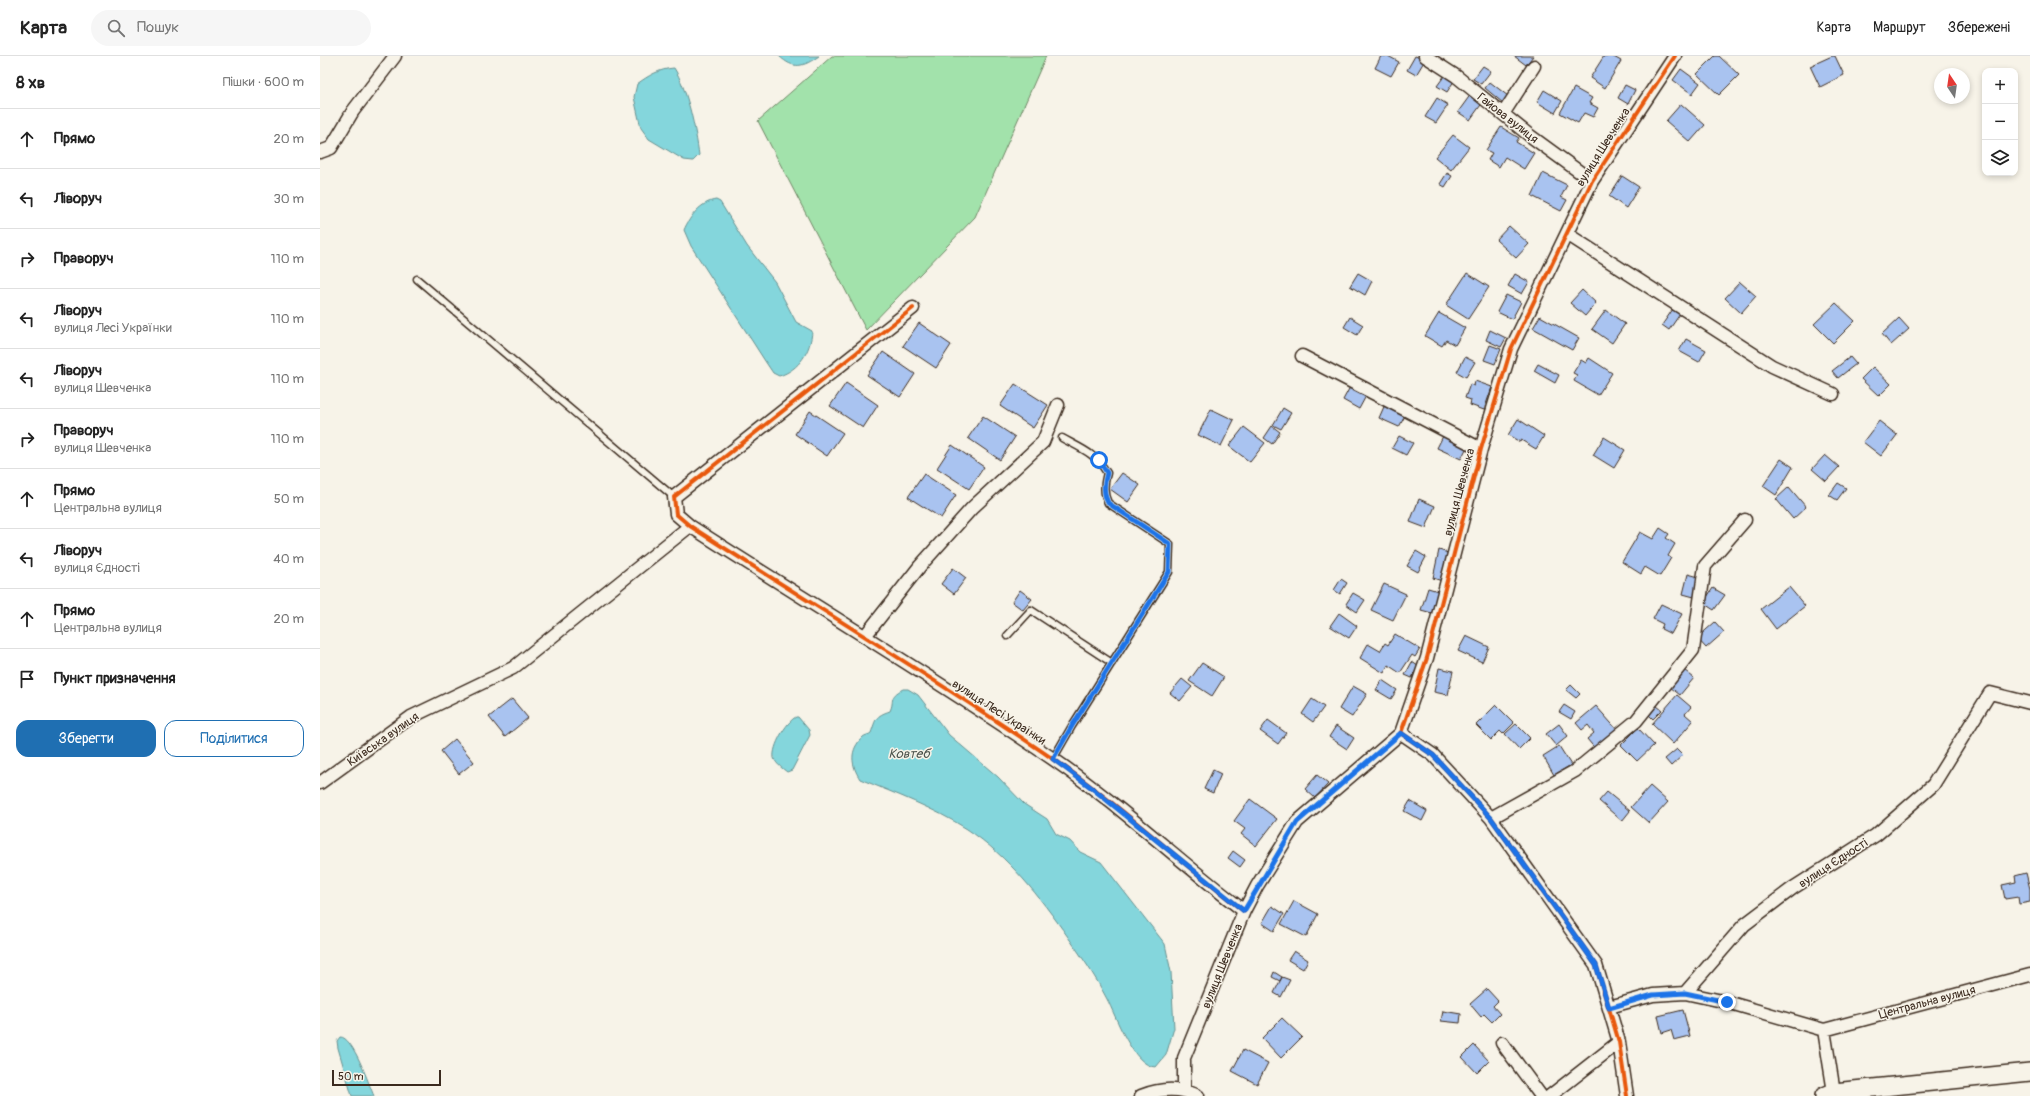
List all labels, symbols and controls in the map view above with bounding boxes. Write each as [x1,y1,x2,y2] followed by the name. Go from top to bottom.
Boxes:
[91,10,371,46] search box
[20,16,67,40] text: Карта
[105,17,127,39] icon: search
[137,18,179,37] text: Пошук
[1816,19,1851,36] text: Карта
[1873,19,1926,36] text: Маршрут
[1948,19,2010,36] text: Збережені
[1934,68,1970,104] north arrow
[1982,68,2018,176] map controls
[1982,68,2018,104] button: +
[16,72,45,93] text: 8 хв
[223,74,304,90] text: Пішки · 600 m
[1474,90,1542,147] street label: Гайова вулиця
[1982,104,2018,140] button: −
[1573,105,1634,189] street label: вулиця Шевченка
[16,128,38,150] icon: ahead
[54,129,95,148] text: Прямо
[273,131,304,147] text: 20 m
[1982,140,2018,176] button: layers
[16,188,38,210] icon: left
[54,189,102,208] text: Ліворуч
[274,191,304,207] text: 30 m
[16,248,38,270] icon: right
[54,249,114,268] text: Праворуч
[271,251,304,267] text: 110 m
[54,301,102,320] text: Ліворуч
[16,308,38,330] icon: left
[271,311,304,327] text: 110 m
[54,320,172,336] text: вулиця Лесі Українки
[54,361,102,380] text: Ліворуч
[16,368,38,390] icon: left
[271,371,304,387] text: 110 m
[54,380,151,396] text: вулиця Шевченка
[54,421,114,440] text: Праворуч
[16,428,38,450] icon: right
[271,431,304,447] text: 110 m
[54,440,151,456] text: вулиця Шевченка
[1441,446,1478,537] street label: вулиця Шевченка
[1090,451,1108,469] route start
[54,481,95,500] text: Прямо
[16,488,38,510] icon: ahead
[274,491,304,507] text: 50 m
[54,500,162,516] text: Центральна вулиця
[54,541,102,560] text: Ліворуч
[16,548,38,570] icon: left
[273,551,304,567] text: 40 m
[54,560,140,576] text: вулиця Єдності
[54,601,95,620] text: Прямо
[16,608,38,630] icon: ahead
[273,611,304,627] text: 20 m
[54,620,162,636] text: Центральна вулиця
[16,668,38,690] icon: arrive
[54,669,175,688] text: Пункт призначення
[949,677,1049,749] street label: вулиця Лесі Українки
[345,709,422,770] street label: Київська вулиця
[16,720,156,757] button: Зберегти
[164,720,304,757] button: Поділитися
[888,746,932,762] water label: Ковтеб
[1796,836,1871,891] street label: вулиця Єдності
[1199,921,1246,1011] street label: вулиця Шевченка
[1877,982,1977,1023] street label: Центральна вулиця
[1718,993,1736,1011] route end
[332,1068,441,1087] scale bar
[338,1070,364,1083] text: 50 m

